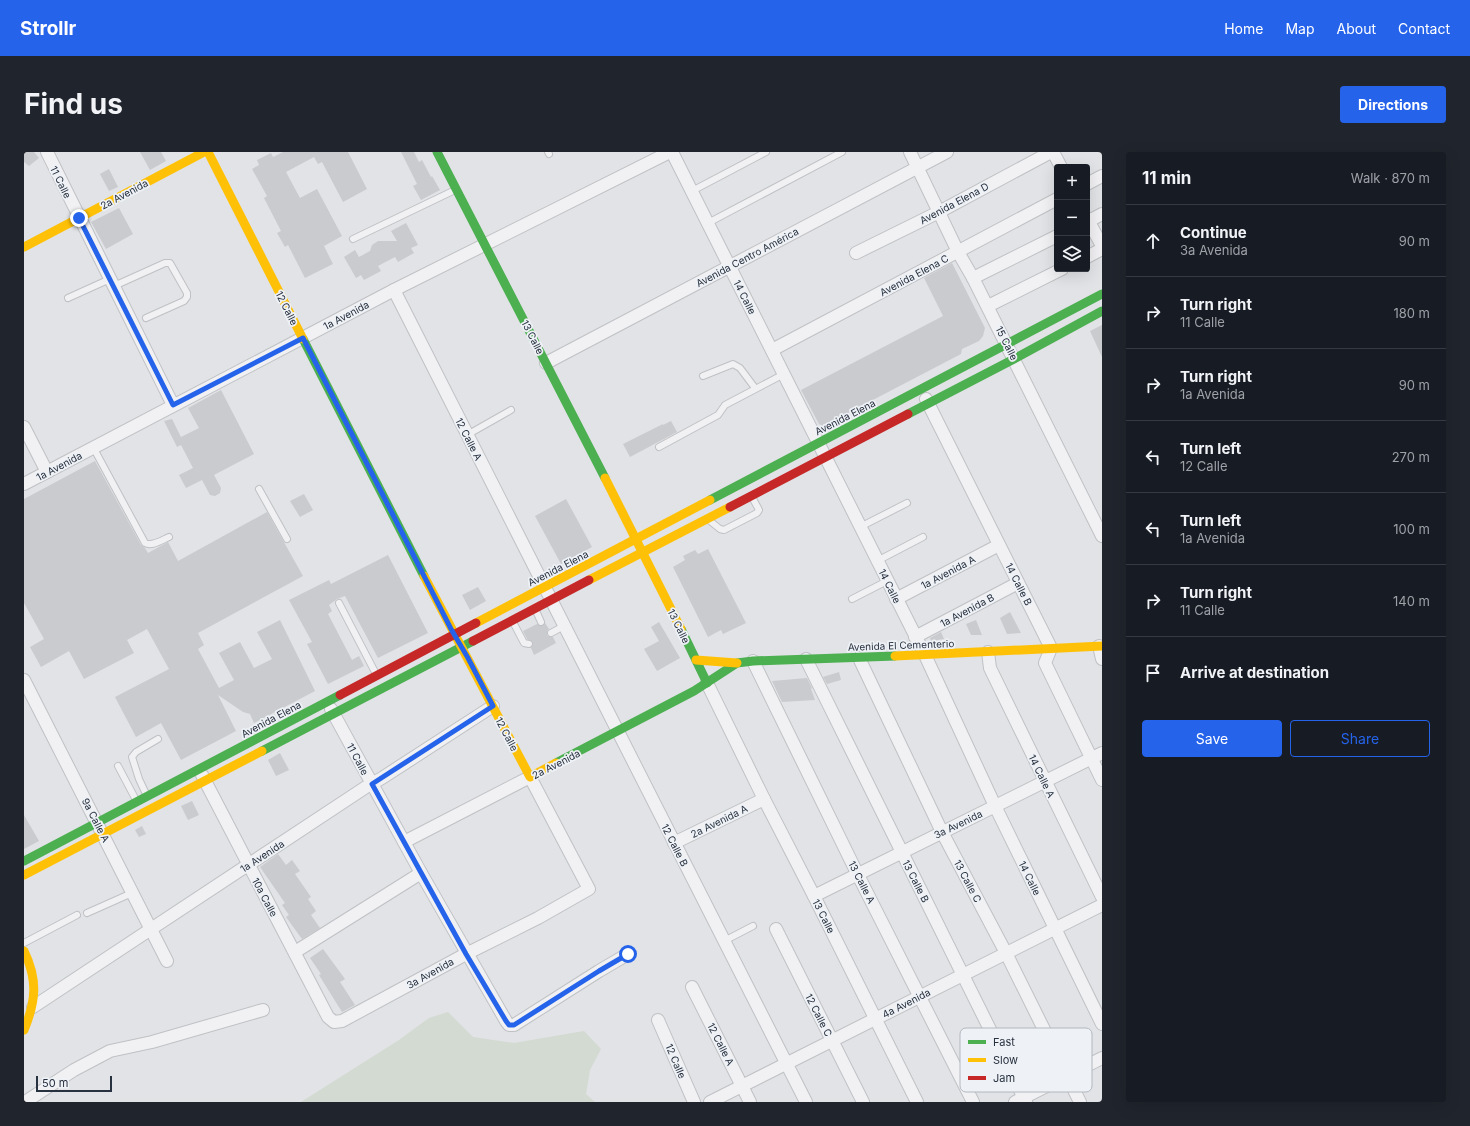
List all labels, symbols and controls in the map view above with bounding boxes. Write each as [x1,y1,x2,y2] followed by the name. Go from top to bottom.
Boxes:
[20,17,76,40] text: Strollr
[1224,20,1263,37] text: Home
[1285,20,1315,37] text: Map
[1337,20,1376,37] text: About
[1398,20,1450,37] text: Contact
[1340,86,1446,123] button: Directions
[24,87,123,121] text: Find us
[48,164,74,200] street label: 11 Calle
[1054,164,1090,272] map controls
[1054,164,1090,200] button: +
[1142,168,1191,188] text: 11 min
[1351,170,1430,186] text: Walk · 870 m
[98,176,150,212] street label: 2a Avenida
[918,180,990,226] street label: Avenida Elena D
[1054,200,1090,236] button: −
[70,209,88,227] route end
[1180,223,1247,242] text: Continue
[694,225,800,289] street label: Avenida Centro América
[1142,230,1164,252] icon: ahead
[1399,233,1430,249] text: 90 m
[1054,236,1090,272] button: layers
[1180,242,1248,258] text: 3a Avenida
[878,252,950,298] street label: Avenida Elena C
[731,278,759,316] street label: 14 Calle
[273,289,301,327] street label: 12 Calle
[1180,295,1252,314] text: Turn right
[321,298,371,332] street label: 1a Avenida
[1142,302,1164,324] icon: right
[1393,305,1430,321] text: 180 m
[1180,314,1225,330] text: 11 Calle
[519,318,547,356] street label: 13 Calle
[993,324,1021,362] street label: 15 Calle
[1180,367,1252,386] text: Turn right
[1142,374,1164,396] icon: right
[1399,377,1430,393] text: 90 m
[1180,386,1245,402] text: 1a Avenida
[813,397,877,437] street label: Avenida Elena
[453,416,485,462] street label: 12 Calle A
[1180,439,1241,458] text: Turn left
[1142,446,1164,468] icon: left
[34,449,84,483] street label: 1a Avenida
[1392,449,1430,465] text: 270 m
[1180,458,1228,474] text: 12 Calle
[1180,511,1241,530] text: Turn left
[1142,518,1164,540] icon: left
[1393,521,1430,537] text: 100 m
[1180,530,1245,546] text: 1a Avenida
[526,548,590,588] street label: Avenida Elena
[919,553,977,591] street label: 1a Avenida A
[1003,561,1035,607] street label: 14 Calle B
[877,567,904,605] street label: 14 Calle
[1180,583,1252,602] text: Turn right
[1142,590,1164,612] icon: right
[938,591,996,629] street label: 1a Avenida B
[1393,593,1430,609] text: 140 m
[1180,602,1225,618] text: 11 Calle
[666,607,692,645] street label: 13 Calle
[848,637,954,653] street label: Avenida El Cementerio
[1142,662,1164,684] icon: arrive
[1180,663,1329,682] text: Arrive at destination
[239,698,303,740] street label: Avenida Elena
[493,715,521,753] street label: 12 Calle
[1142,720,1282,757] button: Save
[1290,720,1430,757] button: Share
[345,741,371,777] street label: 11 Calle
[530,747,582,781] street label: 2a Avenida
[1026,752,1058,800] street label: 14 Calle A
[80,796,112,844] street label: 9a Calle A
[689,802,749,840] street label: 2a Avenida A
[932,807,984,841] street label: 3a Avenida
[659,822,691,868] street label: 12 Calle B
[238,837,286,875] street label: 1a Avenida
[900,858,932,904] street label: 13 Calle B
[952,858,984,904] street label: 13 Calle C
[846,859,878,905] street label: 13 Calle A
[1017,859,1044,897] street label: 14 Calle
[250,875,280,919] street label: 10a Calle
[810,897,838,935] street label: 13 Calle
[619,945,637,963] route start
[404,955,456,991] street label: 3a Avenida
[880,986,932,1020] street label: 4a Avenida
[803,991,835,1039] street label: 12 Calle C
[705,1021,737,1067] street label: 12 Calle A
[960,1028,1092,1092] legend
[993,1035,1015,1049] text: Fast
[663,1042,689,1080] street label: 12 Calle
[993,1053,1018,1067] text: Slow
[993,1071,1015,1085] text: Jam
[36,1074,112,1093] scale bar
[42,1076,68,1090] text: 50 m

